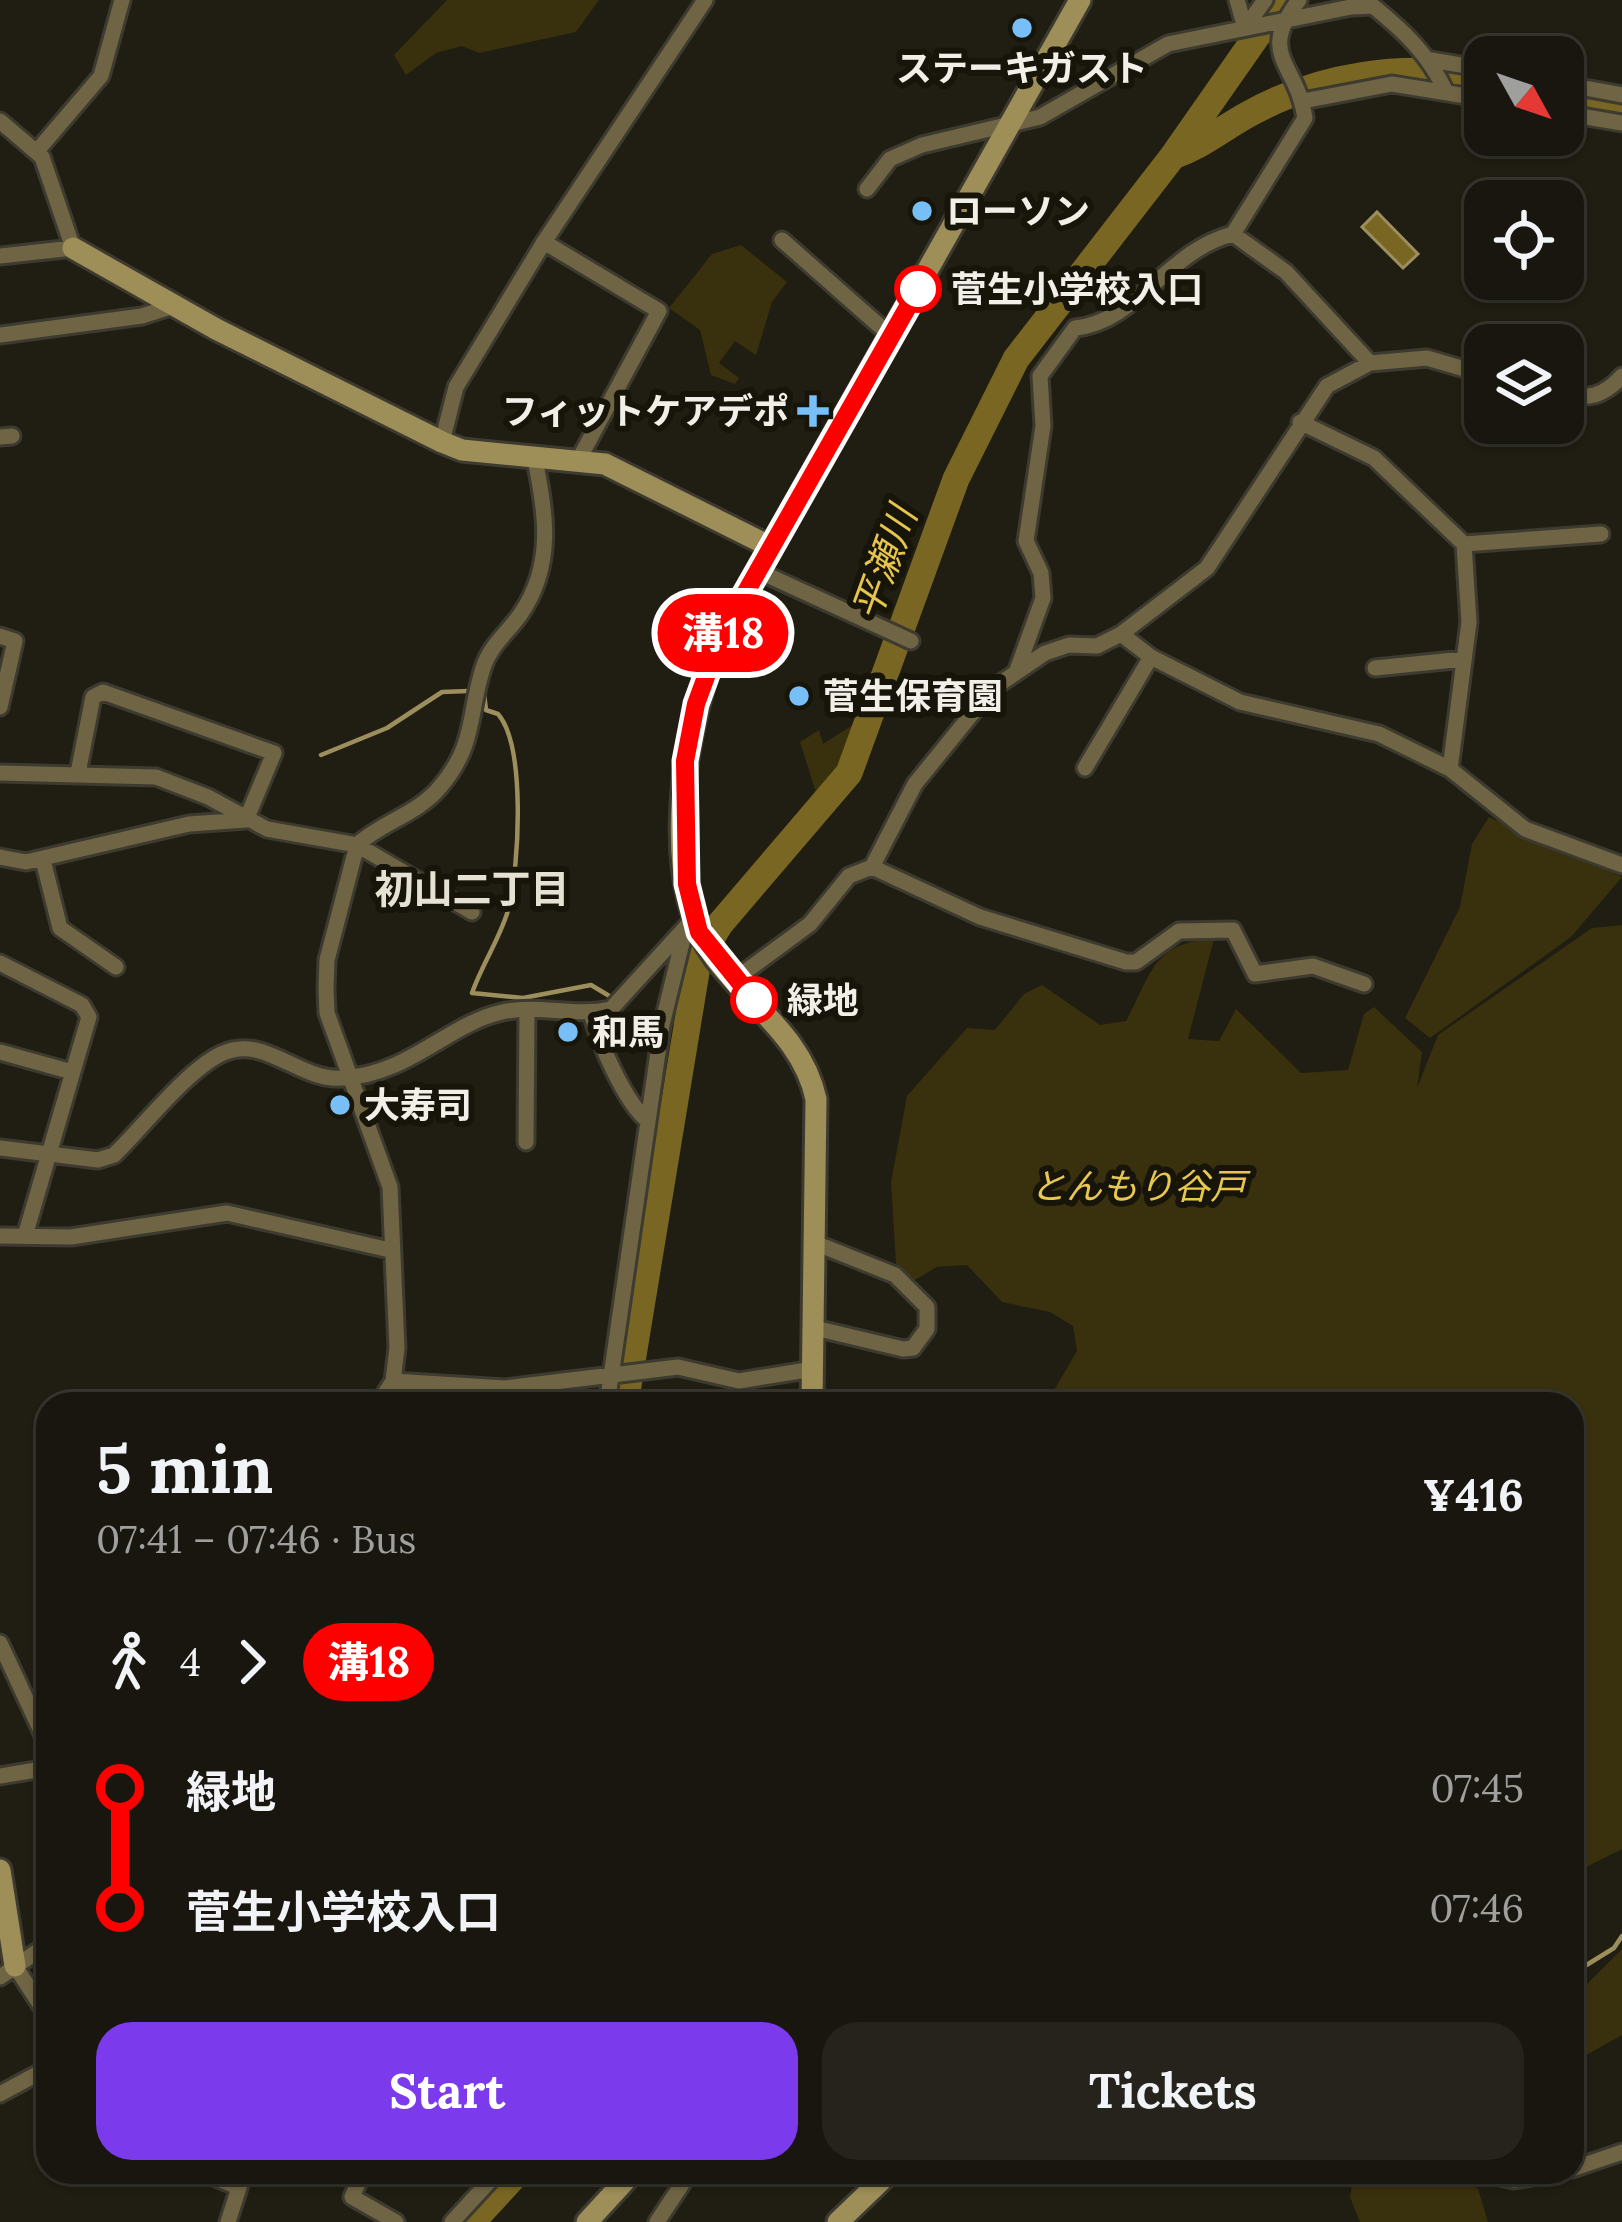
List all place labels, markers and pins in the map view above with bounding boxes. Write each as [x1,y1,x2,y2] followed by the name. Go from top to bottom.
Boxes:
[1009,15,1035,41] marker: ステーキガスト
[896,45,1148,91] place label: ステーキガスト
[946,188,1090,234] place label: ローソン
[909,198,935,224] marker: ローソン
[951,266,1203,312] place label: 菅生小学校入口
[896,267,940,311] marker: 菅生小学校入口
[502,388,789,434] place label: フィットケアデポ
[800,398,826,424] marker: フィットケアデポ
[823,673,1003,719] place label: 菅生保育園
[786,683,812,709] marker: 菅生保育園
[787,977,859,1023] place label: 緑地
[732,978,776,1022] marker: 緑地
[592,1009,664,1055] place label: 和馬
[555,1019,581,1045] marker: 和馬
[364,1082,472,1128] place label: 大寿司
[327,1092,353,1118] marker: 大寿司

